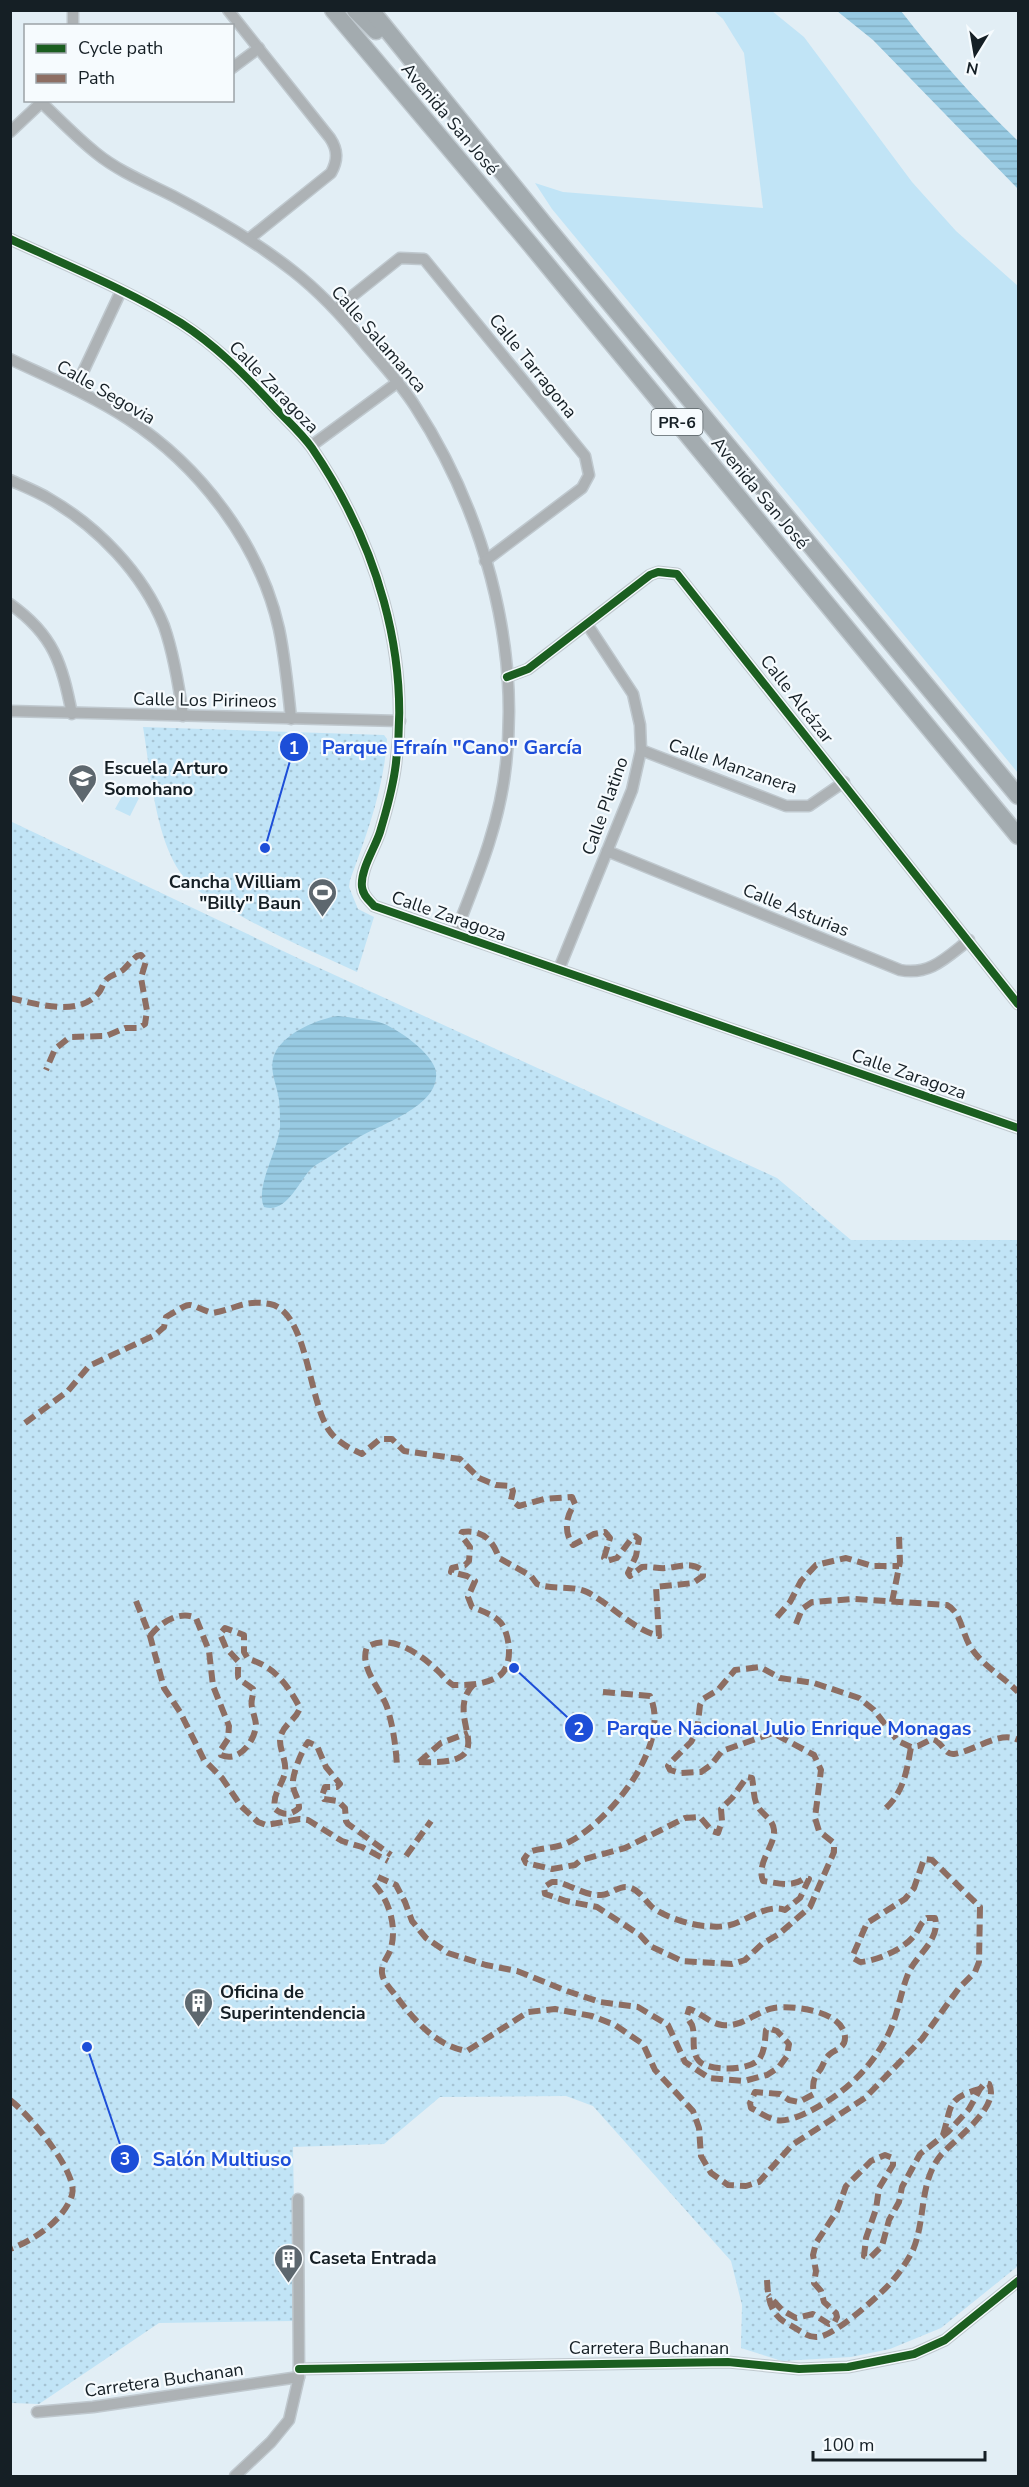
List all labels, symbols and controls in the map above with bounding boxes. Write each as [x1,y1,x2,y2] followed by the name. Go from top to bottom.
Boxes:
[24,24,234,102] legend
[945,24,1005,84] north arrow
[78,36,163,60] text: Cycle path
[964,56,980,80] text: N
[396,58,504,180] street label: Avenida San José
[78,66,115,90] text: Path
[326,280,432,398] street label: Calle Salamanca
[483,309,583,423] street label: Calle Tarragona
[224,335,324,439] street label: Calle Zaragoza
[52,354,160,430] street label: Calle Segovia
[652,409,702,435] road number: PR-6
[706,432,814,554] street label: Avenida San José
[755,650,840,749] street label: Calle Alcázar
[133,687,277,713] street label: Calle Los Pirineos
[279,728,594,766] callout: Parque Efraín "Cano" García
[665,733,801,799] street label: Calle Manzanera
[322,734,582,761] text: Parque Efraín "Cano" García
[289,736,299,760] text: 1
[576,753,634,859] street label: Calle Platino
[104,756,228,801] place label: Escuela Arturo Somohano
[67,762,99,804] school or university icon: Escuela Arturo Somohano
[169,870,301,915] place label: Cancha William "Billy" Baun
[306,876,338,918] sports icon: Cancha William "Billy" Baun
[739,878,853,942] street label: Calle Asturias
[388,885,510,947] street label: Calle Zaragoza
[848,1043,970,1105] street label: Calle Zaragoza
[564,1709,983,1747] callout: Parque Nacional Julio Enrique Monagas
[606,1715,972,1742] text: Parque Nacional Julio Enrique Monagas
[574,1717,584,1741] text: 2
[220,1980,366,2025] place label: Oficina de Superintendencia
[183,1986,215,2028] building icon: Oficina de Superintendencia
[110,2140,303,2178] callout: Salón Multiuso
[152,2146,292,2173] text: Salón Multiuso
[120,2147,130,2171] text: 3
[272,2242,304,2284] building icon: Caseta Entrada
[309,2246,437,2270] place label: Caseta Entrada
[569,2336,729,2360] street label: Carretera Buchanan
[83,2357,245,2403] street label: Carretera Buchanan
[813,2424,986,2462] scale bar
[822,2433,874,2457] text: 100 m

